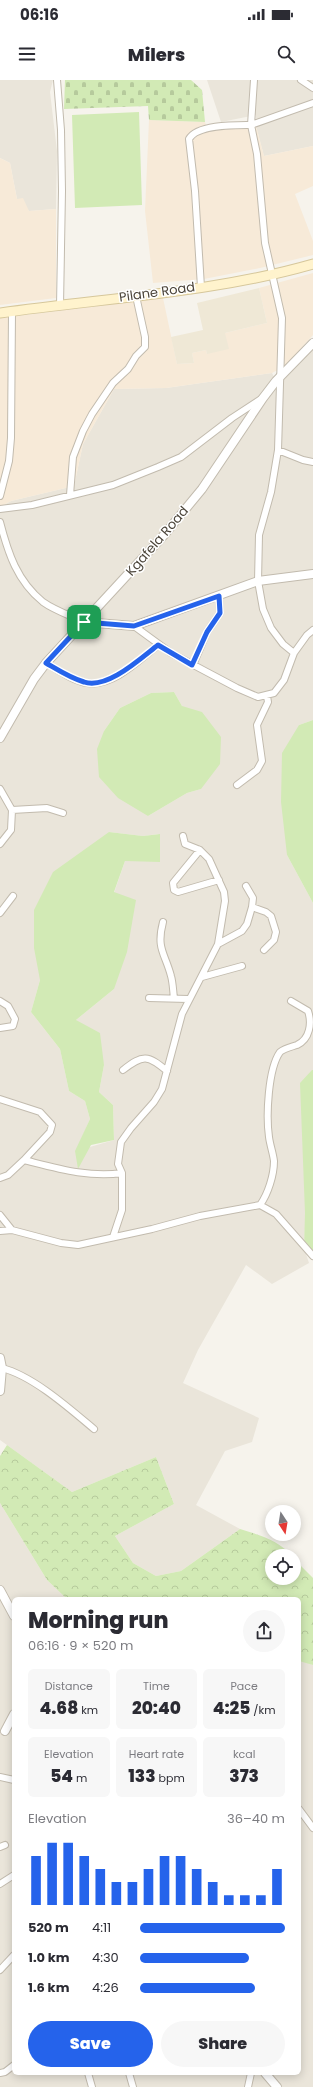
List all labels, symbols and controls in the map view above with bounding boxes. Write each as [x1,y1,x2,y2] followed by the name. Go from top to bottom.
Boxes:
[20,4,59,25] text: 06:16
[128,42,185,67] text: Milers
[16,43,38,65] icon: menu
[275,43,297,65] icon: search
[118,277,196,307] street label: Pilane Road
[121,502,193,580] street label: Kgafela Road
[67,605,101,639] pin
[73,611,95,633] icon: arrive
[265,1505,301,1541] north arrow
[265,1505,301,1585] map controls
[265,1549,301,1585] button: locate
[28,1605,169,1636] text: Morning run
[243,1610,285,1652] button: share
[28,1636,133,1655] text: 06:16 · 9 × 520 m
[45,1678,93,1694] text: Distance
[143,1678,170,1694] text: Time
[231,1678,258,1694] text: Pace
[39,1696,78,1720] text: 4.68
[132,1696,181,1720] text: 20:40
[213,1696,250,1720] text: 4:25
[78,1702,98,1718] text: km
[250,1702,276,1718] text: /km
[44,1746,94,1762] text: Elevation
[129,1746,184,1762] text: Heart rate
[233,1746,255,1762] text: kcal
[50,1764,73,1788] text: 54
[128,1764,156,1788] text: 133
[229,1764,259,1788] text: 373
[73,1770,87,1786] text: m
[156,1770,185,1786] text: bpm
[28,1809,87,1828] text: Elevation
[227,1809,285,1828] text: 36–40 m
[28,1918,69,1937] text: 520 m
[92,1918,111,1937] text: 4:11
[28,1948,70,1967] text: 1.0 km
[92,1948,119,1967] text: 4:30
[28,1978,69,1997] text: 1.6 km
[92,1978,119,1997] text: 4:26
[28,2021,153,2067] button: Save
[161,2021,285,2067] button: Share

